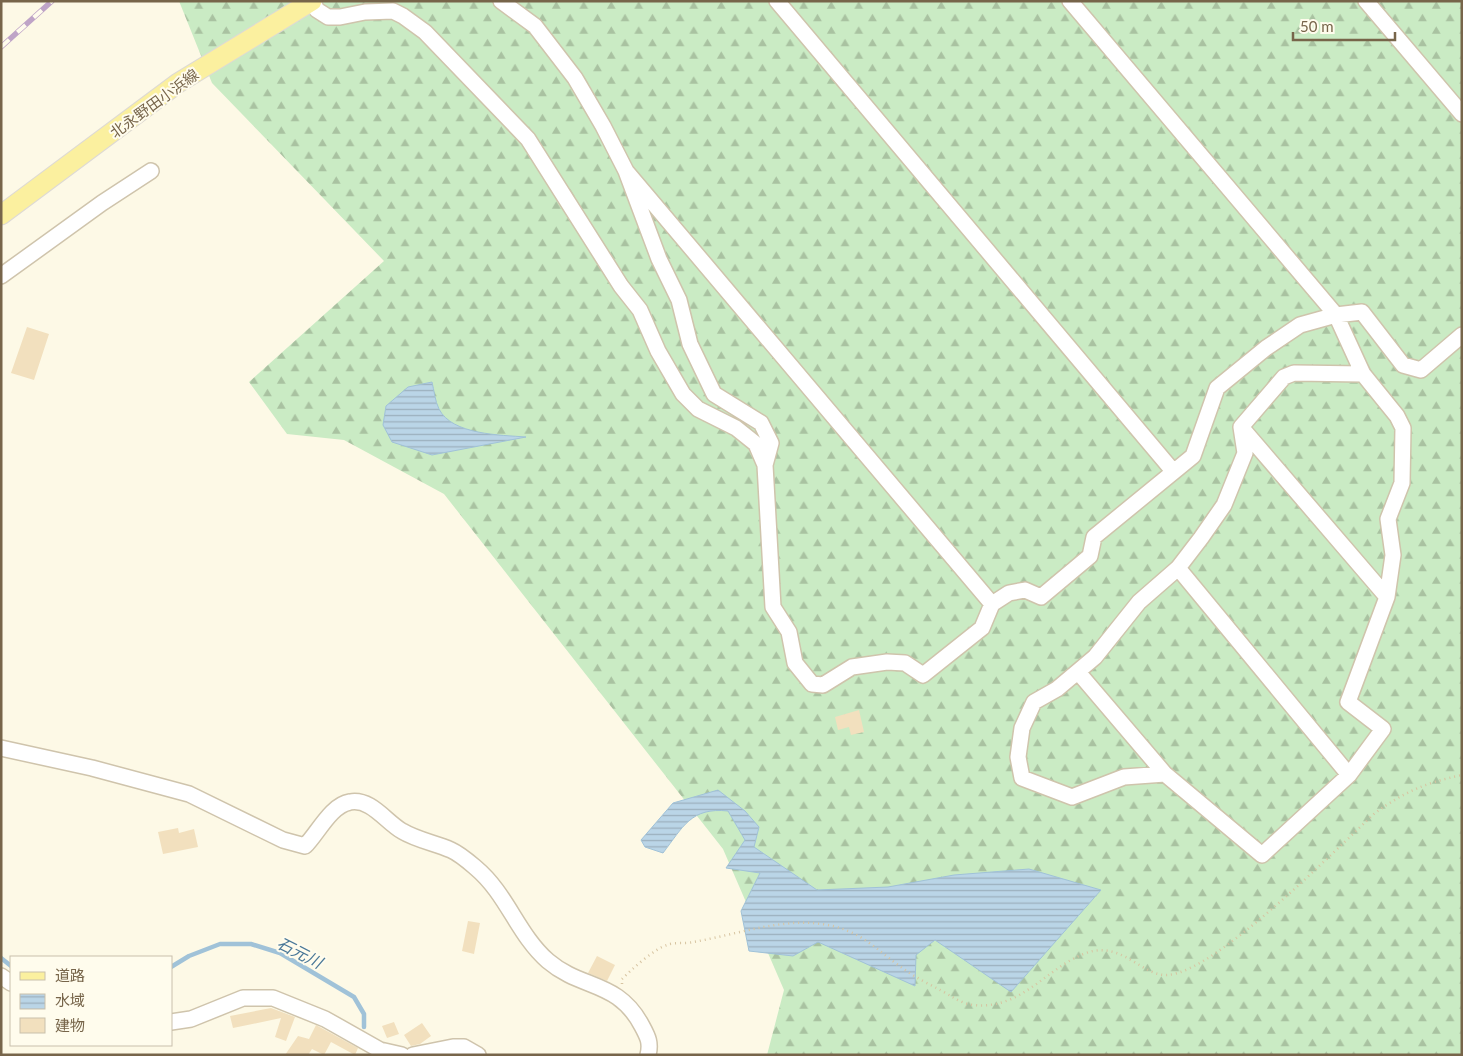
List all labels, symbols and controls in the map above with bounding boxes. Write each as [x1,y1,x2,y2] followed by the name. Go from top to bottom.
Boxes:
[1293,10,1396,42] scale bar
[1300,17,1334,35] text: 50 m
[106,65,202,141] street label: 北永野田小浜線
[274,933,327,972] water label: 石元川
[10,956,172,1046] legend
[55,966,85,984] text: 道路
[55,991,85,1009] text: 水域
[55,1016,85,1034] text: 建物

